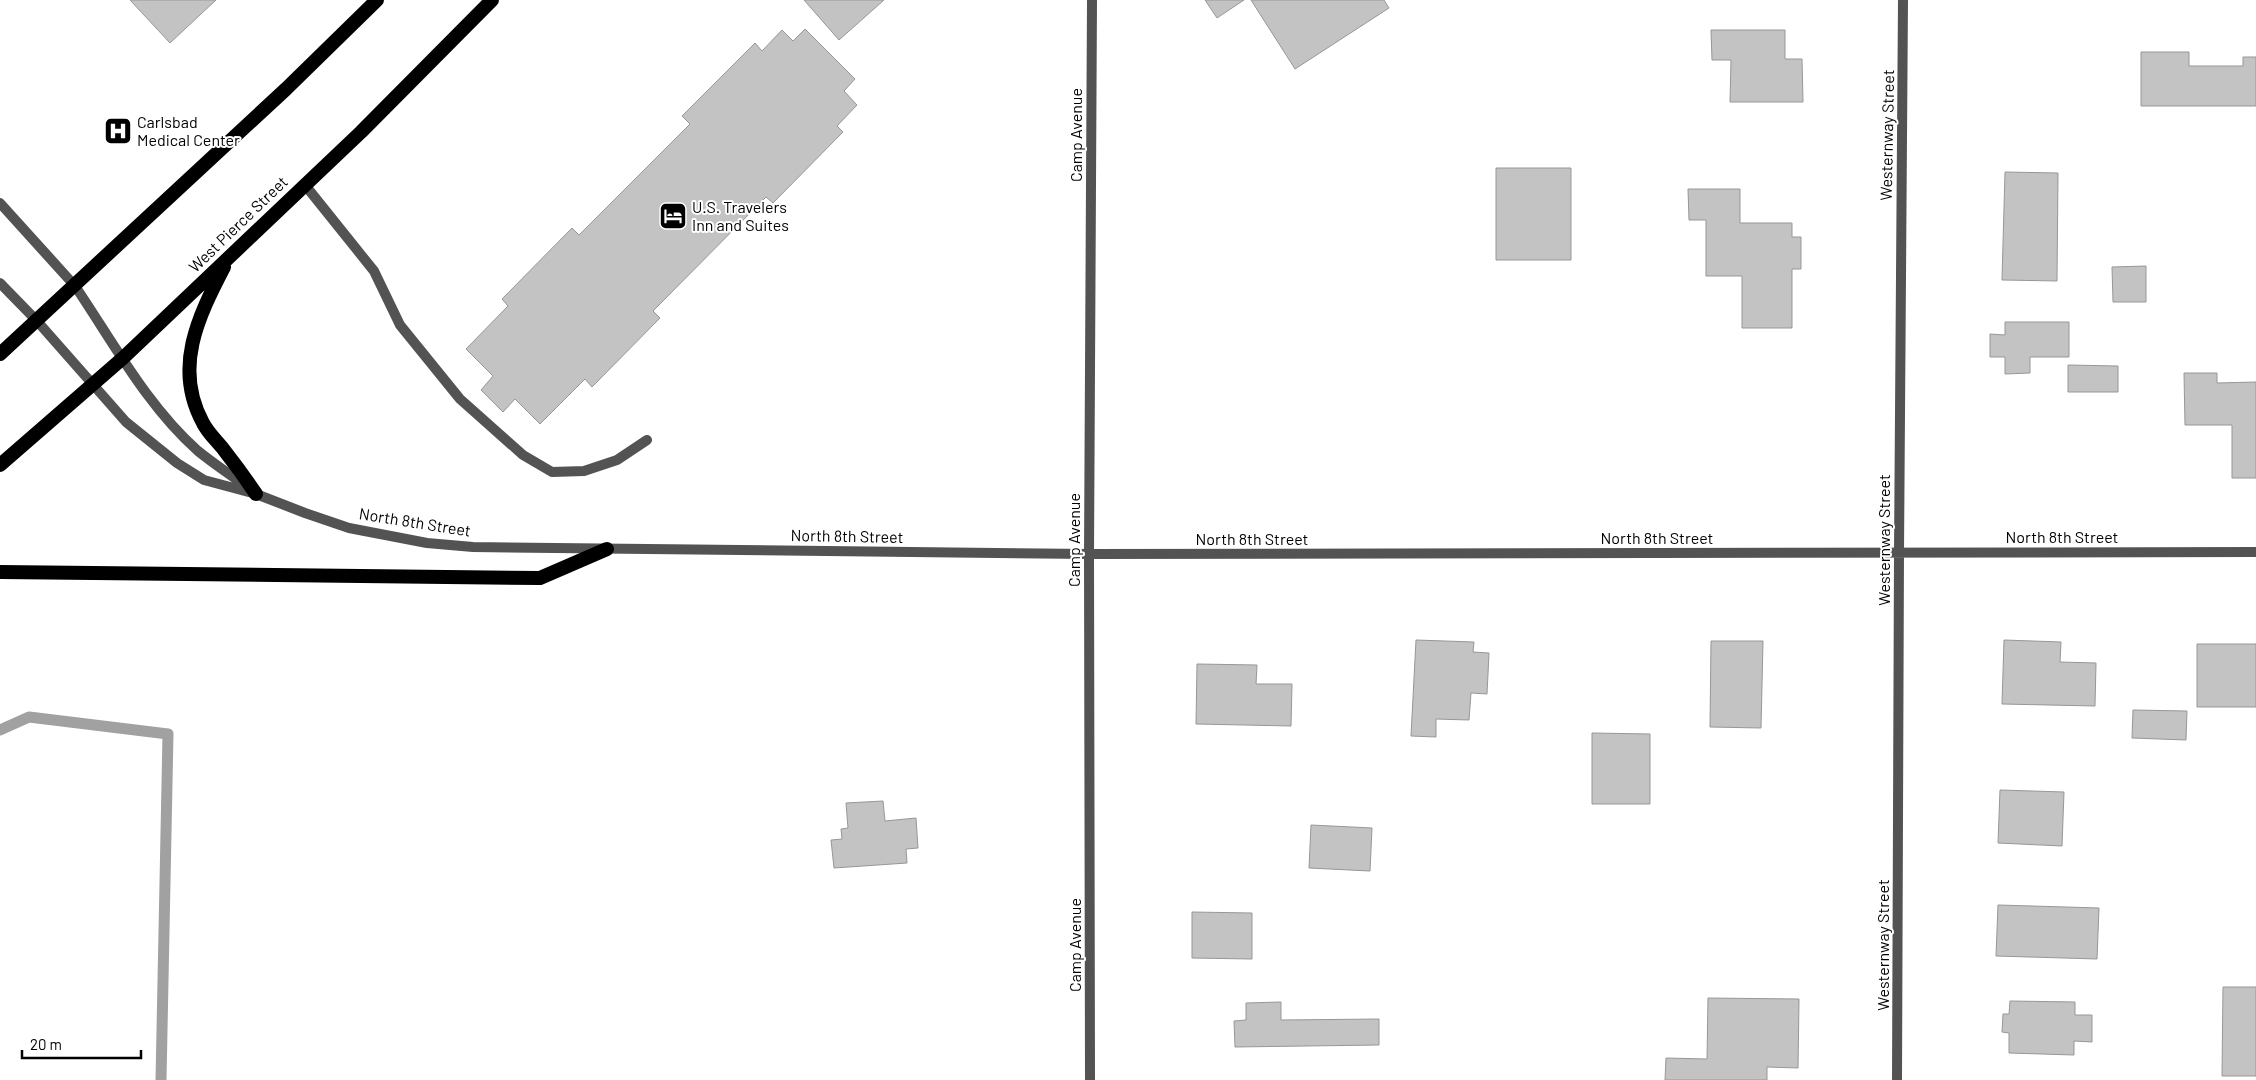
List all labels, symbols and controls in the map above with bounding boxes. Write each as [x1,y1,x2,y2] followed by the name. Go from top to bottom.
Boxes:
[1876,69,1897,201] street label: Westernway Street
[1066,88,1085,182] street label: Camp Avenue
[137,112,240,149] place label: Carlsbad Medical Center
[103,116,133,146] hospital icon: Carlsbad Medical Center
[184,172,291,276] street label: West Pierce Street
[692,197,789,234] place label: U.S. Travelers Inn and Suites
[658,201,688,231] hotel icon: U.S. Travelers Inn and Suites
[1874,474,1893,606] street label: Westernway Street
[1064,493,1083,587] street label: Camp Avenue
[358,503,472,540] street label: North 8th Street
[790,525,904,546] street label: North 8th Street
[2006,527,2118,546] street label: North 8th Street
[1601,528,1713,547] street label: North 8th Street
[1196,529,1308,548] street label: North 8th Street
[1873,879,1892,1011] street label: Westernway Street
[1065,898,1084,992] street label: Camp Avenue
[22,1028,141,1060] scale bar
[30,1035,62,1053] text: 20 m

